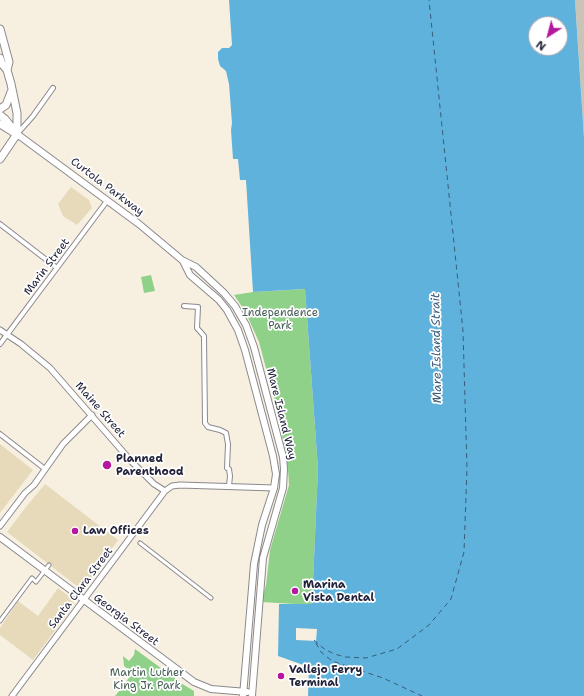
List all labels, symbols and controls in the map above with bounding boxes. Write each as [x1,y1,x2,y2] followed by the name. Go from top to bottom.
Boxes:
[528,16,568,56] north arrow
[533,37,549,54] text: N
[68,155,146,219] street label: Curtola Parkway
[21,236,73,298] street label: Marin Street
[429,293,445,403] water label: Mare Island Strait
[242,306,318,332] park label: Independence Park
[263,367,299,461] street label: Mare Island Way
[72,380,128,440] street label: Maine Street
[116,452,183,478] place label: Planned Parenthood
[101,459,113,471] marker: Planned Parenthood
[83,524,149,538] place label: Law Offices
[70,526,80,536] marker: Law Offices
[46,545,116,631] street label: Santa Clara Street
[303,578,374,604] place label: Marina Vista Dental
[290,586,300,596] marker: Marina Vista Dental
[91,591,161,649] street label: Georgia Street
[289,663,362,689] place label: Vallejo Ferry Terminal
[110,666,184,692] park label: Martin Luther King Jr. Park
[276,671,286,681] marker: Vallejo Ferry Terminal

